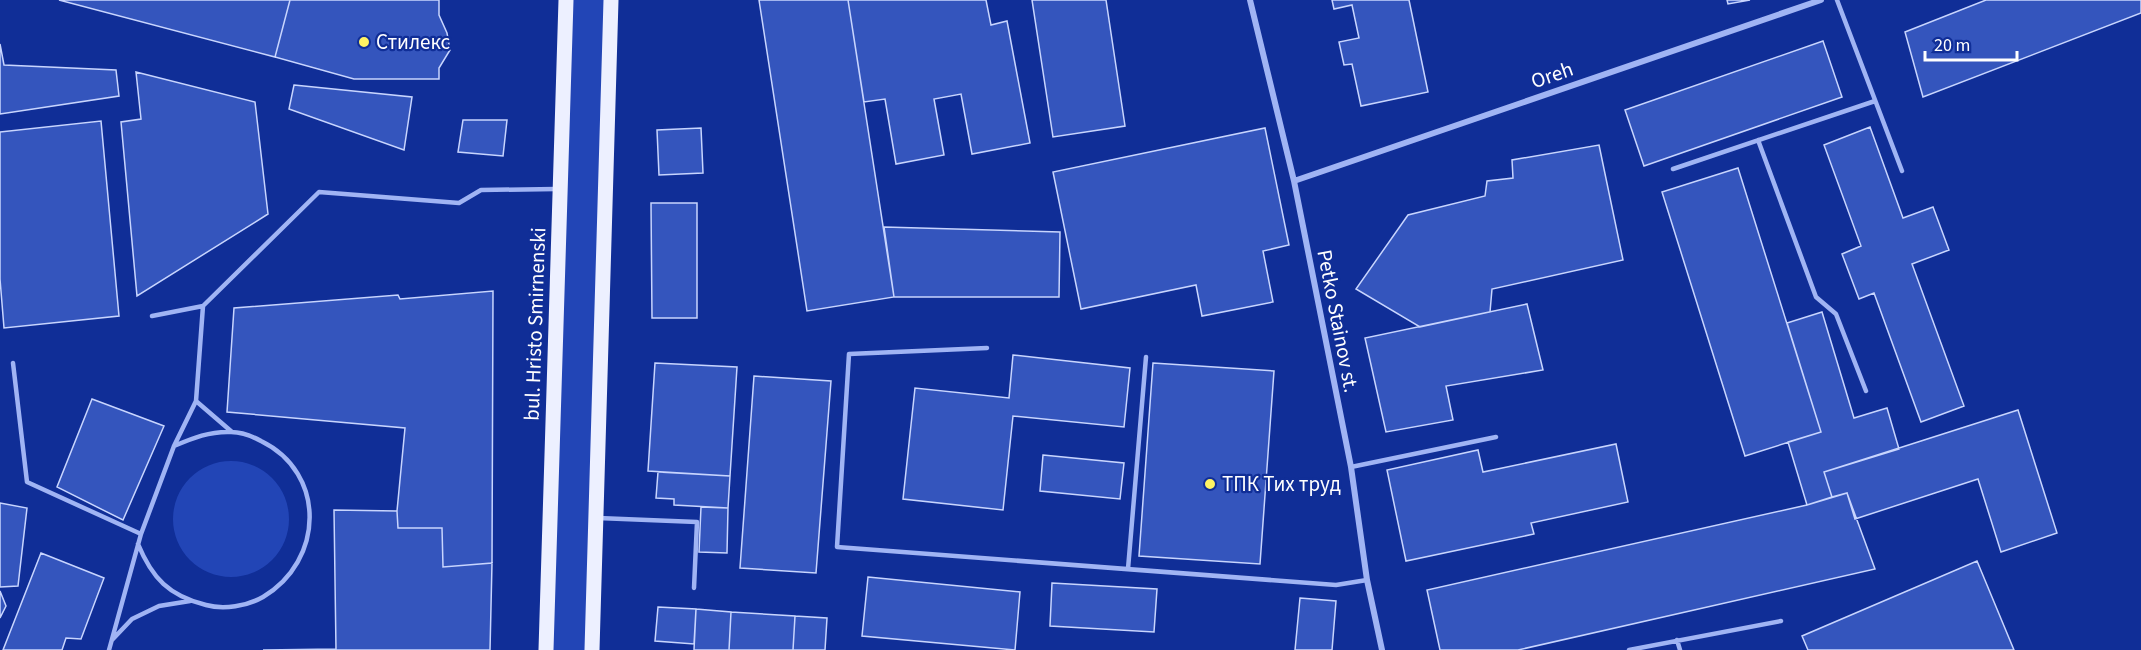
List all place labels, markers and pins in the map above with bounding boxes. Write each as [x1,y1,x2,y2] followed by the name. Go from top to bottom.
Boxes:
[376,27,451,57] place label: Стилекс
[357,35,371,49] marker: Стилекс
[1222,469,1341,499] place label: ТПК Тих труд
[1203,477,1217,491] marker: ТПК Тих труд

